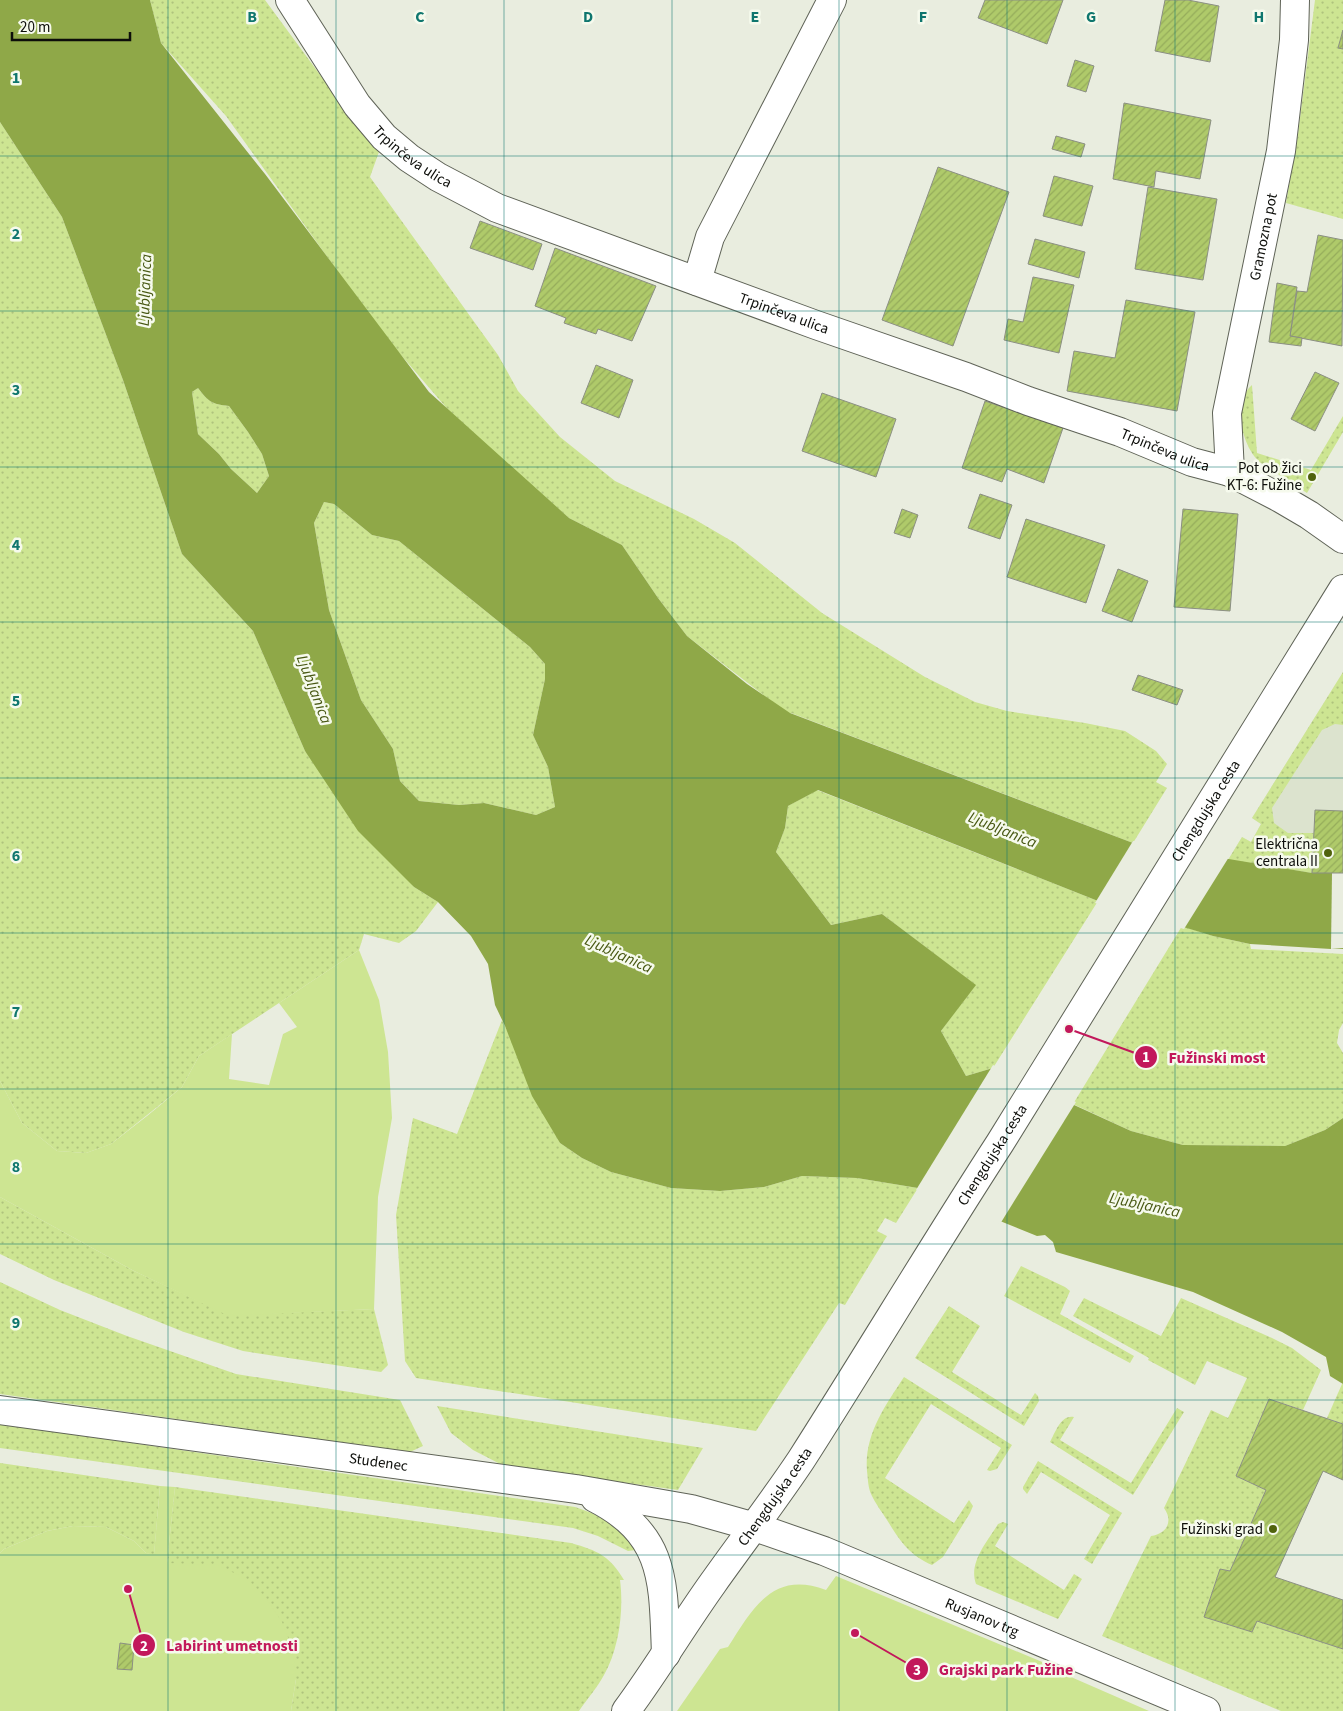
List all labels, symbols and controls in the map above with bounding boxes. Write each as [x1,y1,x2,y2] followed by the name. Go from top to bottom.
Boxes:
[247,6,257,28] text: B
[415,6,425,28] text: C
[583,6,593,28] text: D
[751,6,759,28] text: E
[919,6,927,28] text: F
[1086,6,1096,28] text: G
[1254,6,1264,28] text: H
[12,10,130,42] scale bar
[20,17,50,38] text: 20 m
[12,67,20,89] text: 1
[368,121,455,193] street label: Trpinčeva ulica
[1245,191,1283,282] street label: Gramozna pot
[12,223,20,245] text: 2
[133,253,157,326] water label: Ljubljanica
[736,288,831,340] street label: Trpinčeva ulica
[12,379,20,401] text: 3
[1117,423,1212,477] street label: Trpinčeva ulica
[1227,458,1302,496] place label: Pot ob žici KT-6: Fužine
[1306,471,1318,483] marker: Pot ob žici KT-6: Fužine
[12,534,21,556] text: 4
[291,652,337,727] water label: Ljubljanica
[12,690,20,712] text: 5
[1167,756,1246,866] street label: Chengdujska cesta
[965,806,1041,854] water label: Ljubljanica
[1255,834,1318,872] place label: Električna centrala II
[12,845,20,867] text: 6
[1322,847,1334,859] marker: Električna centrala II
[581,929,656,979] water label: Ljubljanica
[12,1001,20,1023] text: 7
[1133,1041,1275,1072] callout: Fužinski most
[1142,1047,1150,1068] text: 1
[1169,1047,1265,1069] text: Fužinski most
[952,1100,1032,1210] street label: Chengdujska cesta
[12,1156,20,1178] text: 8
[1107,1187,1183,1223] water label: Ljubljanica
[12,1312,20,1334] text: 9
[733,1443,817,1551] street label: Chengdujska cesta
[348,1448,409,1477] street label: Studenec
[1181,1519,1263,1540] place label: Fužinski grad
[1267,1523,1279,1535] marker: Fužinski grad
[942,1593,1022,1643] street label: Rusjanov trg
[132,1630,308,1661] callout: Labirint umetnosti
[166,1635,298,1657] text: Labirint umetnosti
[140,1636,148,1657] text: 2
[904,1654,1084,1685] callout: Grajski park Fužine
[939,1659,1073,1681] text: Grajski park Fužine
[913,1660,921,1681] text: 3

